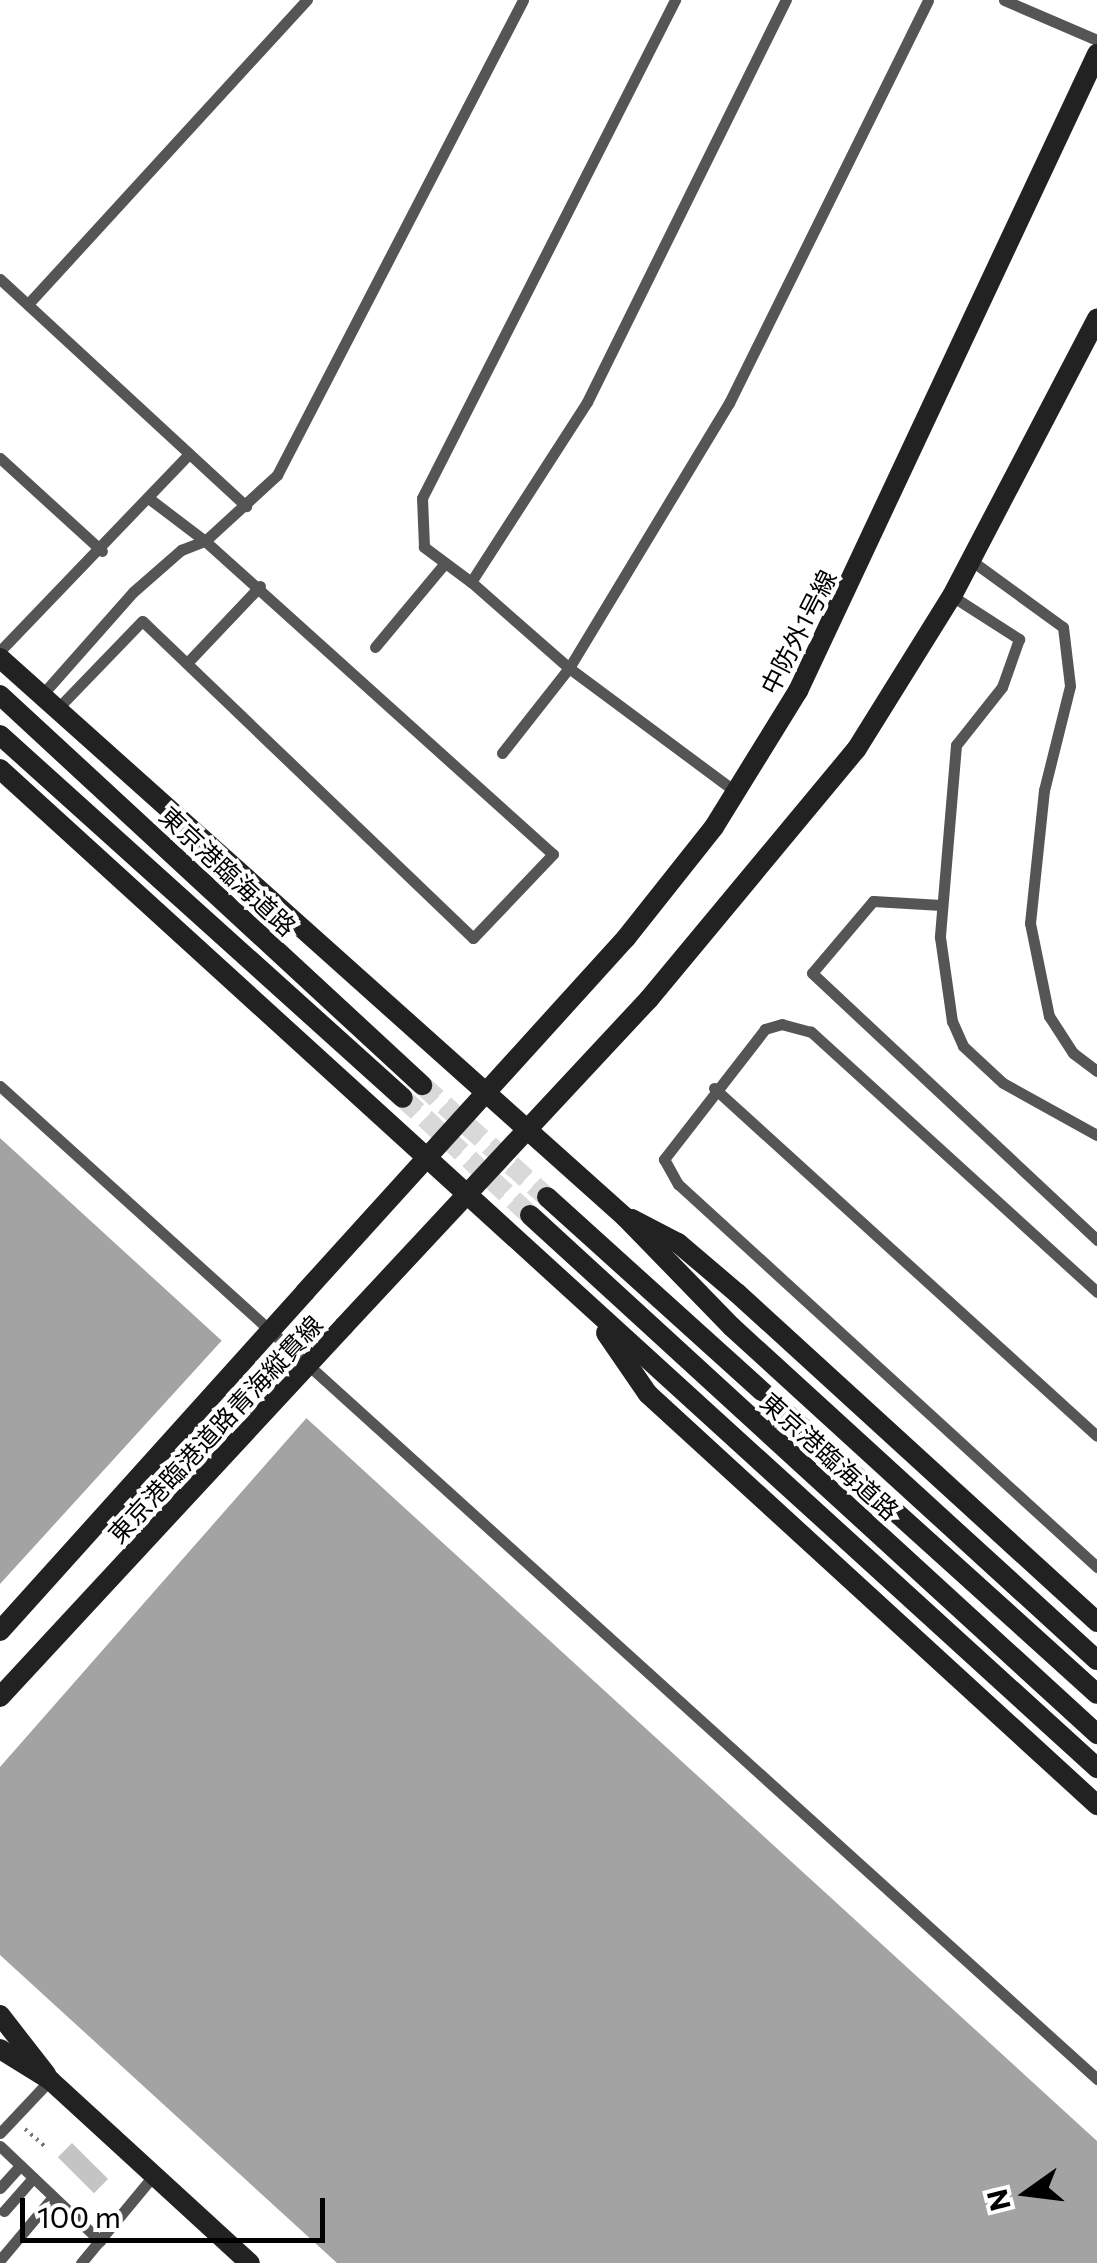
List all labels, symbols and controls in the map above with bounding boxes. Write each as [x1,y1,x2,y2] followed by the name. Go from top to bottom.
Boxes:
[754,565,842,699] street label: 中防外1号線
[154,800,302,942] street label: 東京港臨海道路
[102,1309,328,1549] street label: 東京港臨港道路青海縦貫線
[755,1386,905,1526] street label: 東京港臨海道路
[977,2143,1077,2243] north arrow
[25,2178,330,2240] scale bar
[979,2186,1017,2215] text: N
[37,2197,121,2234] text: 100 m

